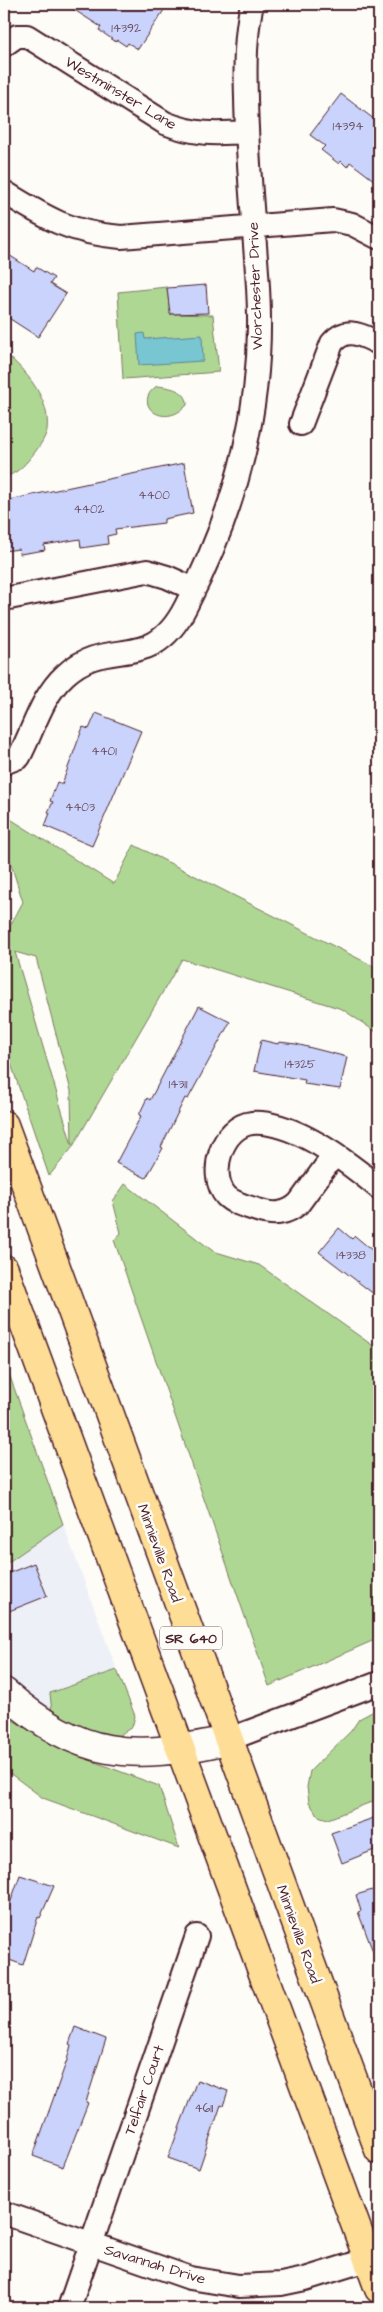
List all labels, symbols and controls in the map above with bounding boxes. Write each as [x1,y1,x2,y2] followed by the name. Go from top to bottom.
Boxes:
[111,20,141,37] house number: 14392
[61,52,181,135] street label: Westminster Lane
[333,118,363,135] house number: 14394
[243,222,268,350] street label: Worchester Drive
[138,487,170,504] house number: 4400
[74,501,105,518] house number: 4402
[91,743,117,760] house number: 4401
[65,799,95,816] house number: 4403
[284,1056,316,1073] house number: 14325
[169,1076,188,1093] house number: 14311
[336,1247,366,1264] house number: 14338
[132,1501,187,1606] street label: Minnieville Road
[160,1626,222,1650] road number: SR 640
[271,1882,326,1987] street label: Minnieville Road
[119,2042,170,2138] street label: Telfair Court
[195,2100,214,2117] house number: 4611
[102,2239,208,2290] street label: Savannah Drive

